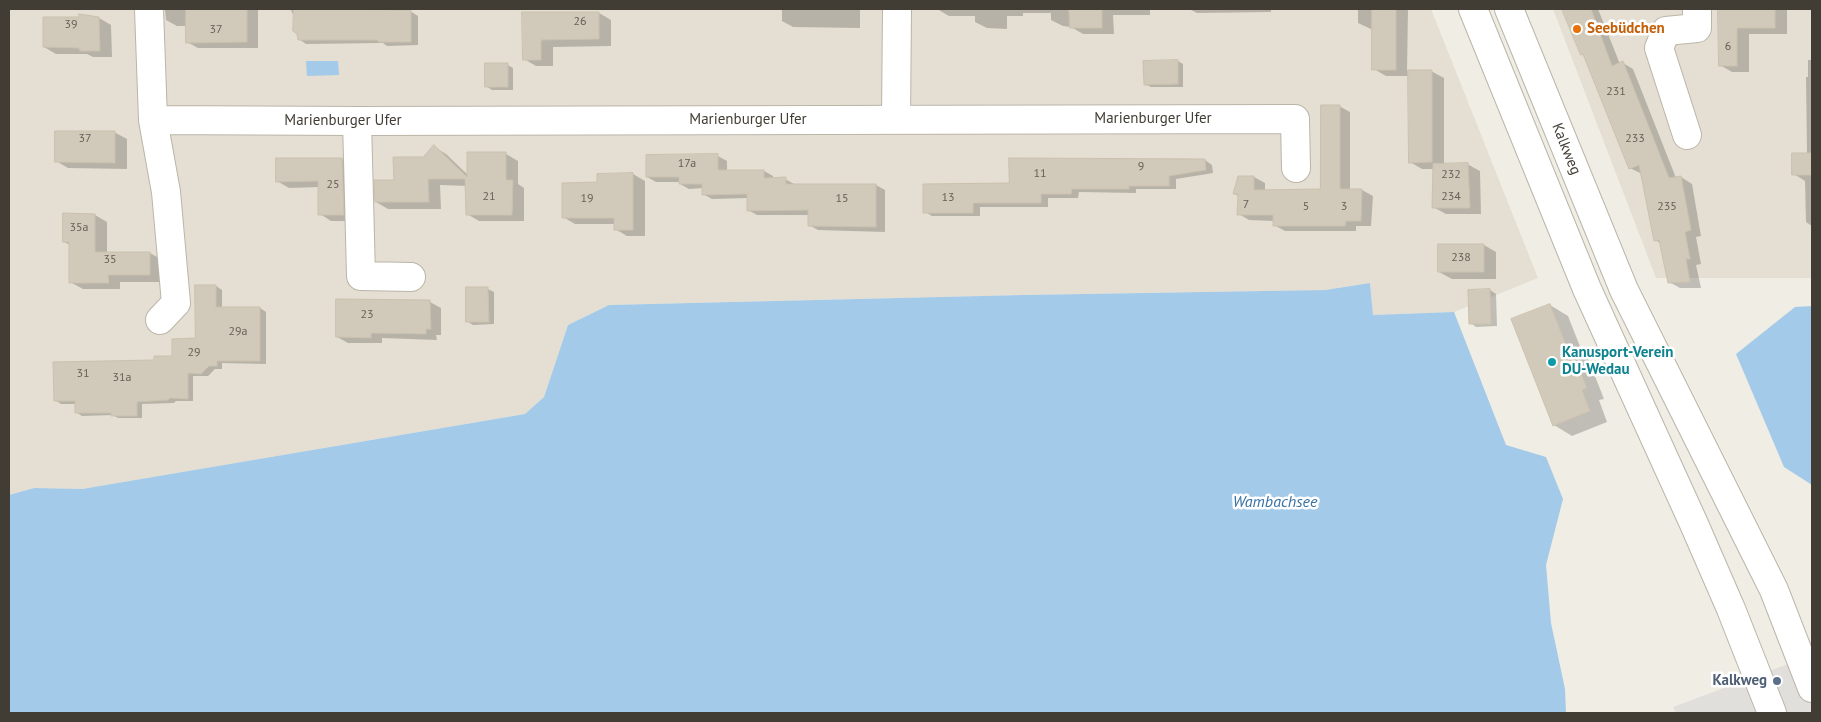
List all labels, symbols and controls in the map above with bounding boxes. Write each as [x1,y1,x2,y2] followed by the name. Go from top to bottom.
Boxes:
[573,15,587,29] house number: 26
[64,18,78,32] house number: 39
[1587,20,1665,38] place label: Seebüdchen
[209,23,223,37] house number: 37
[1571,23,1583,35] marker: Seebüdchen
[1725,40,1731,54] house number: 6
[1606,85,1626,99] house number: 231
[1094,110,1212,128] street label: Marienburger Ufer
[689,111,807,129] street label: Marienburger Ufer
[284,112,402,130] street label: Marienburger Ufer
[1548,121,1584,177] street label: Kalkweg
[78,132,92,146] house number: 37
[1625,132,1645,146] house number: 233
[678,157,696,171] house number: 17a
[1138,160,1144,174] house number: 9
[1033,167,1047,181] house number: 11
[1441,168,1461,182] house number: 232
[326,178,340,192] house number: 25
[482,190,496,204] house number: 21
[1441,190,1461,204] house number: 234
[941,191,955,205] house number: 13
[580,192,594,206] house number: 19
[835,192,849,206] house number: 15
[1243,198,1249,212] house number: 7
[1303,200,1309,214] house number: 5
[1341,200,1347,214] house number: 3
[1657,200,1677,214] house number: 235
[69,221,89,235] house number: 35a
[1451,251,1471,265] house number: 238
[103,253,117,267] house number: 35
[360,308,374,322] house number: 23
[228,325,248,339] house number: 29a
[1562,344,1673,379] place label: Kanusport-Verein DU-Wedau
[187,346,201,360] house number: 29
[1546,356,1558,368] marker: Kanusport-Verein DU-Wedau
[76,367,90,381] house number: 31
[112,371,132,385] house number: 31a
[1233,492,1317,512] water label: Wambachsee
[1713,672,1767,690] place label: Kalkweg
[1771,675,1783,687] marker: Kalkweg

